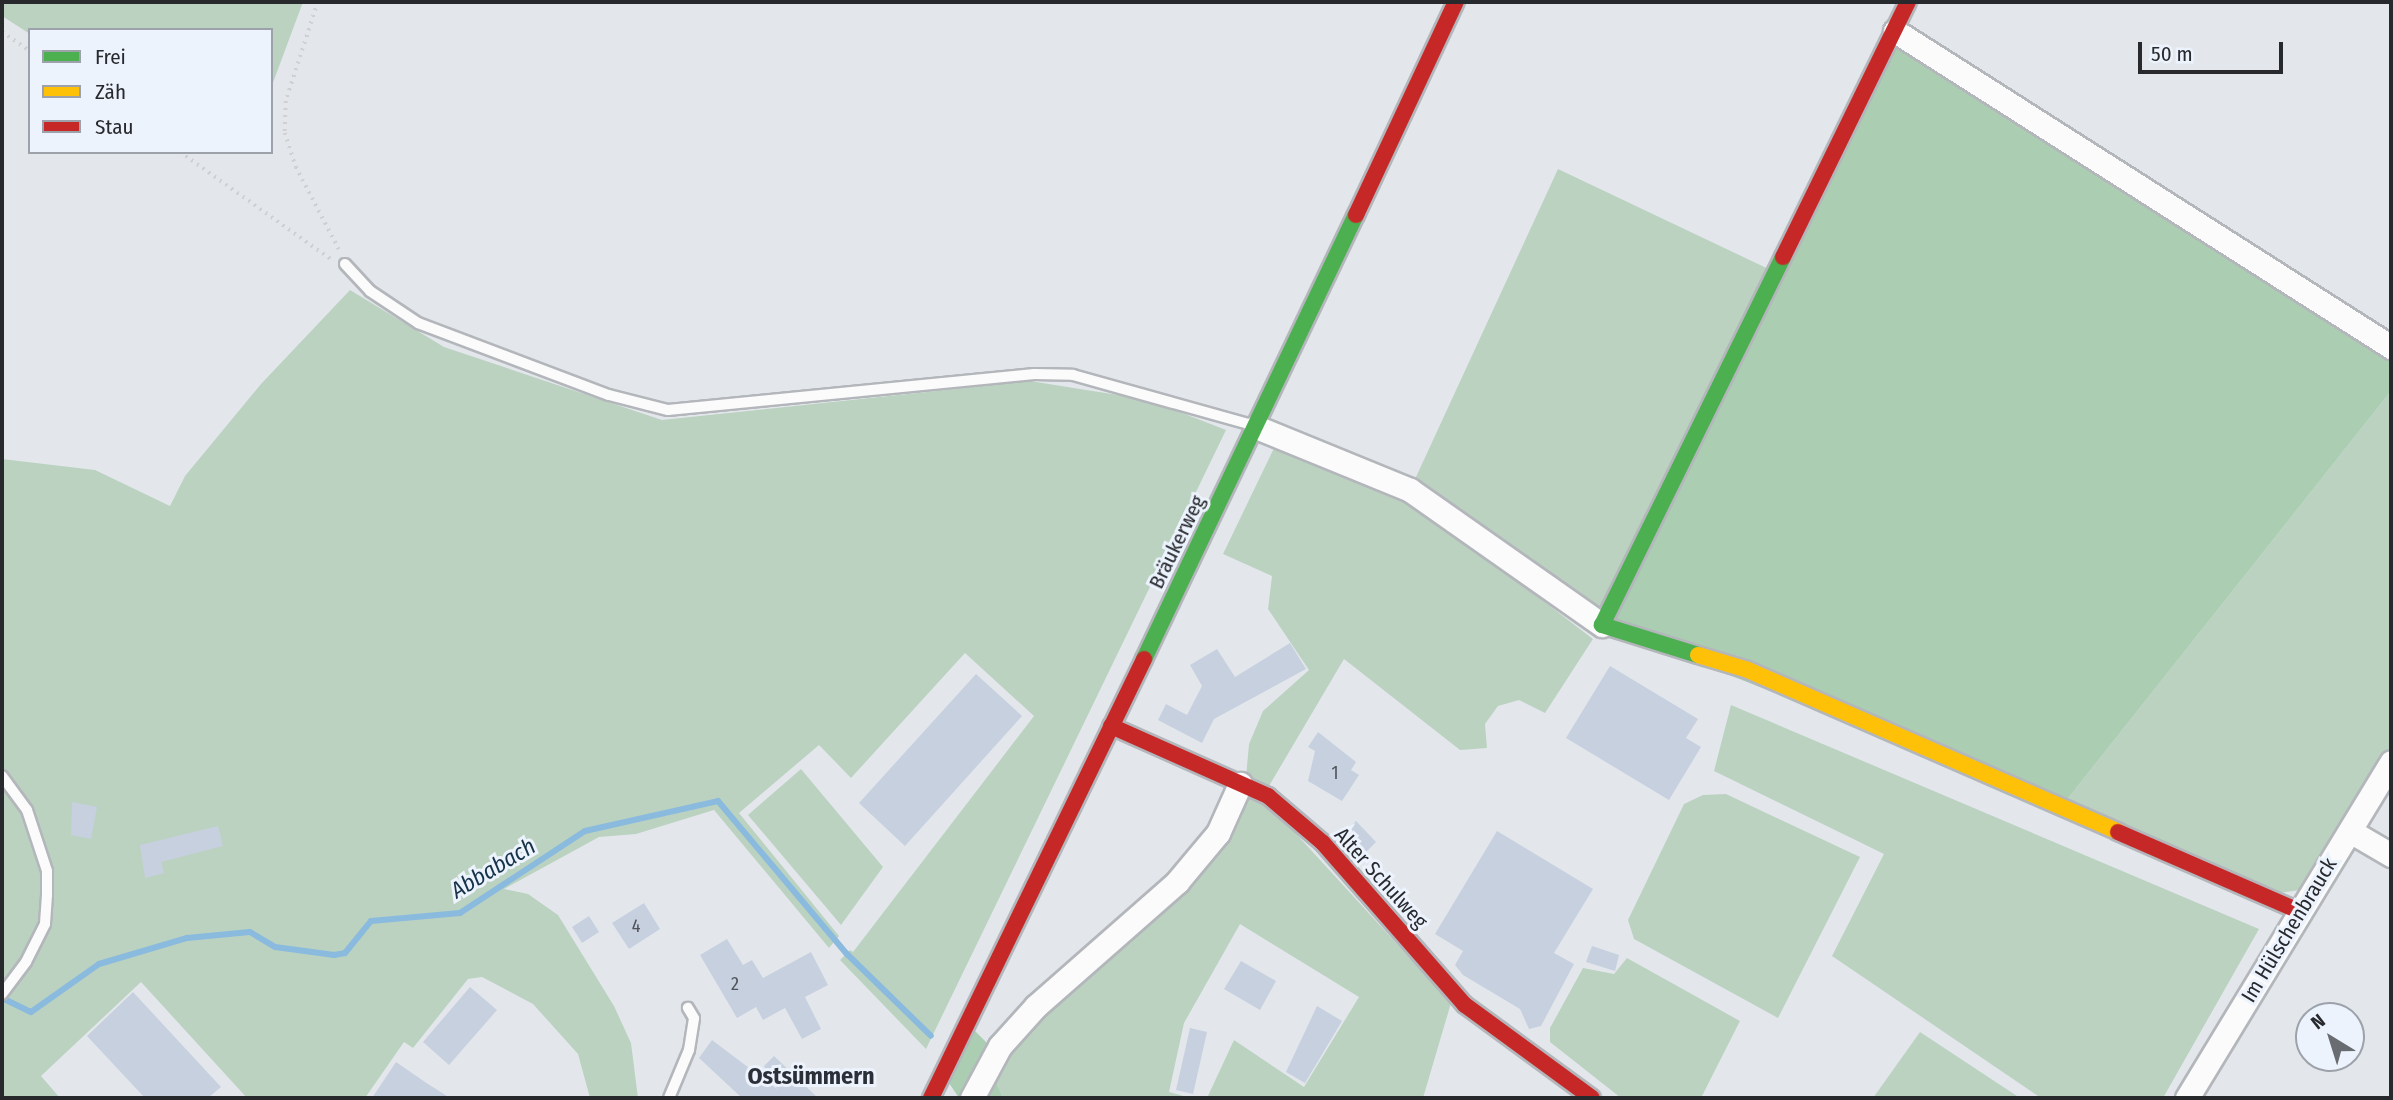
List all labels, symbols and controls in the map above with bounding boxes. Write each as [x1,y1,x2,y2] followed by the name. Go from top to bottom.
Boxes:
[28,28,273,154] legend
[2141,28,2286,72] scale bar
[2151,41,2193,67] text: 50 m
[95,44,126,70] text: Frei
[95,79,126,105] text: Zäh
[95,114,133,140] text: Stau
[1144,491,1210,593] street label: Bräukerweg
[1331,762,1339,784] house number: 1
[1329,822,1433,934] street label: Alter Schulweg
[446,832,540,904] water label: Abbabach
[2236,853,2342,1007] street label: Im Hülschenbrauck
[632,915,640,937] house number: 4
[731,973,739,995] house number: 2
[2295,1002,2365,1072] north arrow
[2306,1009,2330,1034] text: N
[747,1063,875,1091] district label: Ostsümmern

